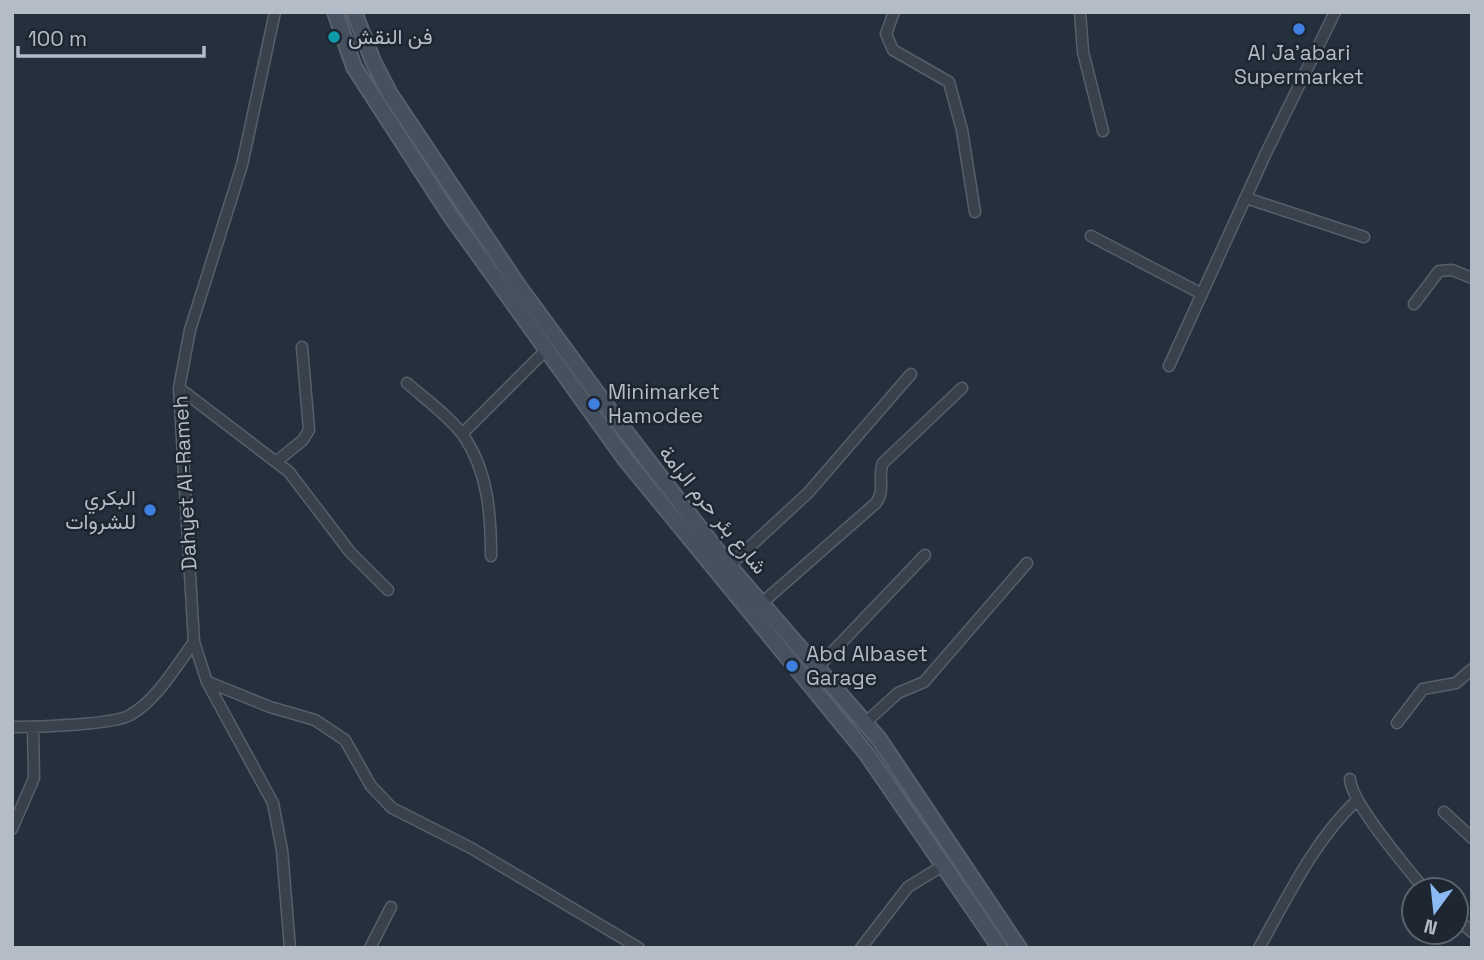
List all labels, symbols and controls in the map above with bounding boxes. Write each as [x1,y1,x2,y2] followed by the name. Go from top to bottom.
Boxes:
[18,14,203,58] scale bar
[1291,21,1307,37] marker: Al Ja'abari Supermarket
[348,23,433,50] place label: فن النقش
[28,25,87,52] text: 100 m
[326,29,342,45] marker: فن النقش
[1234,39,1364,90] place label: Al Ja'abari Supermarket
[608,378,720,429] place label: Minimarket Hamodee
[166,395,203,571] street label: Dahyet Al-Rameh
[586,396,602,412] marker: Minimarket Hamodee
[652,440,774,580] street label: شارع بئر حرم الرامة
[65,484,136,535] place label: البكري للشروات
[142,502,158,518] marker: البكري للشروات
[806,640,928,691] place label: Abd Albaset Garage
[784,658,800,674] marker: Abd Albaset Garage
[1400,876,1470,946] north arrow
[1421,913,1440,941] text: N

